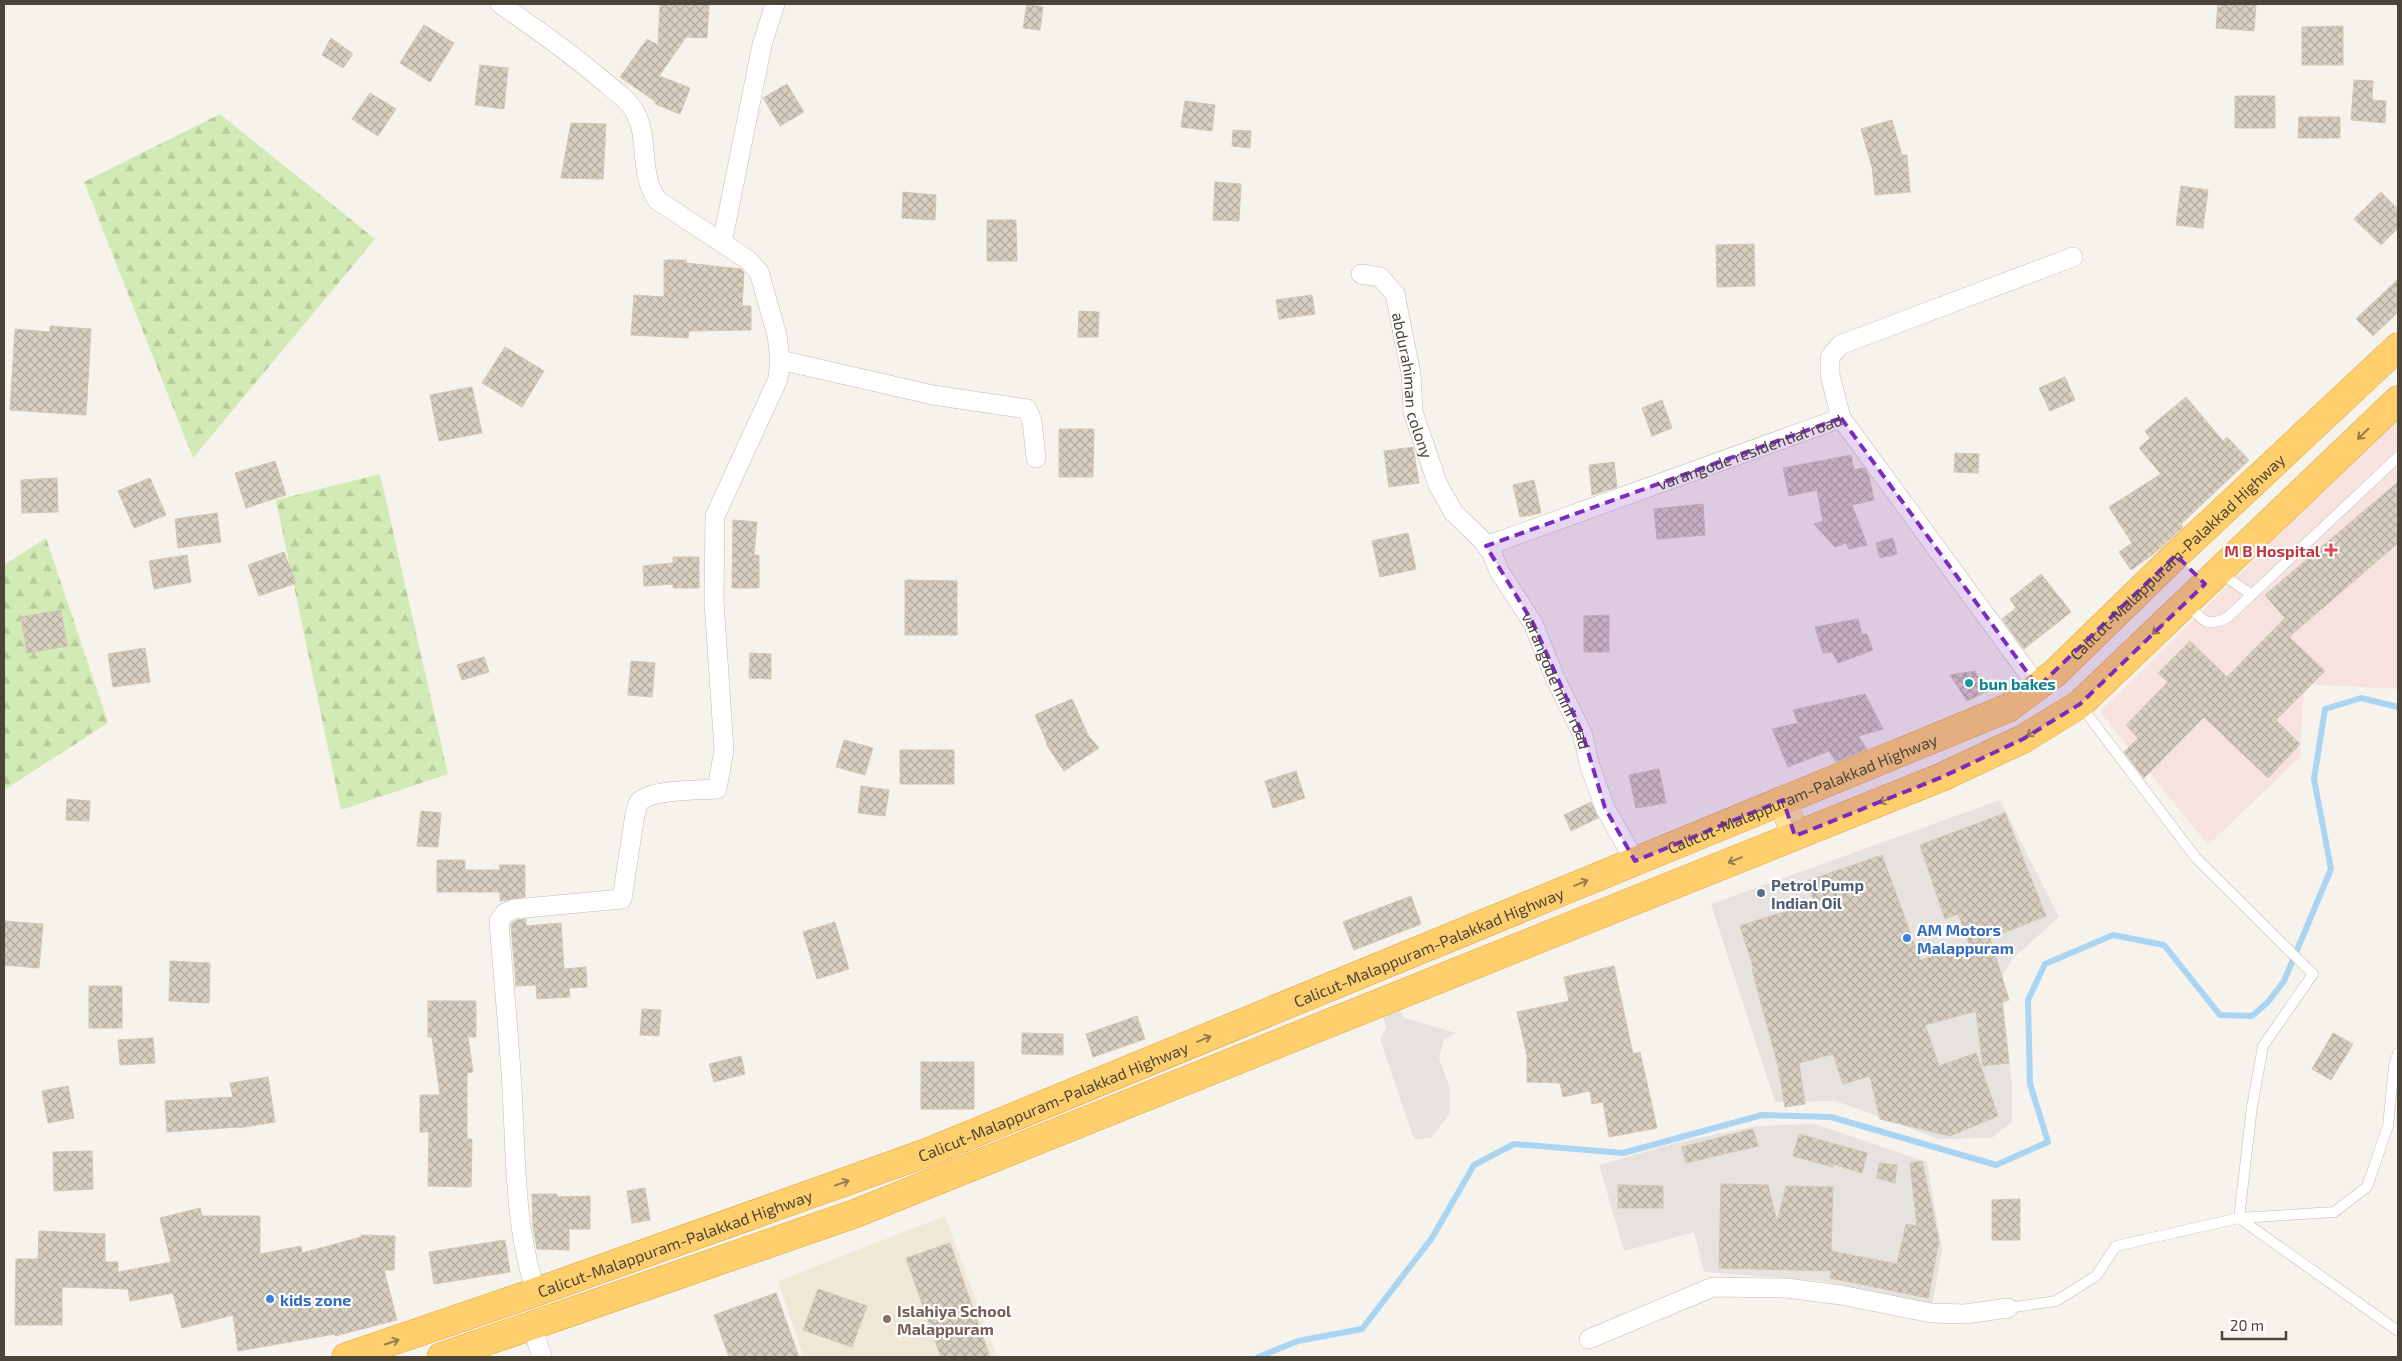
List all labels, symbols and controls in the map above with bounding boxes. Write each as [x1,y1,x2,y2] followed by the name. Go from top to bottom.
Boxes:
[1389,310,1438,461] street label: abdurahiman colony
[1654,409,1844,493] street label: varangode residential road
[2357,428,2369,440] one-way arrow
[2065,449,2289,663] street label: Calicut-Malappuram-Palakkad Highway
[2224,541,2321,560] place label: M B Hospital
[2324,543,2338,557] marker: M B Hospital
[1518,608,1595,751] street label: varangode mini road
[2152,623,2164,635] one-way arrow
[1979,674,2056,693] place label: bun bakes
[1963,677,1975,689] marker: bun bakes
[2027,728,2041,738] one-way arrow
[1664,729,1940,857] street label: Calicut-Malappuram-Palakkad Highway
[1878,796,1893,805] one-way arrow
[1728,856,1743,865] one-way arrow
[1771,875,1864,912] place label: Petrol Pump Indian Oil
[1573,877,1588,887] one-way arrow
[1290,882,1567,1010] street label: Calicut-Malappuram-Palakkad Highway
[1755,887,1767,899] marker: Petrol Pump Indian Oil
[1917,920,2014,957] place label: AM Motors Malappuram
[1901,932,1913,944] marker: AM Motors Malappuram
[1196,1033,1211,1043] one-way arrow
[915,1037,1191,1165] street label: Calicut-Malappuram-Palakkad Highway
[834,1178,849,1187] one-way arrow
[535,1185,815,1300] street label: Calicut-Malappuram-Palakkad Highway
[280,1290,351,1309] place label: kids zone
[264,1293,276,1305] marker: kids zone
[897,1301,1012,1338] place label: Islahiya School Malappuram
[2222,1308,2286,1340] scale bar
[881,1313,893,1325] marker: Islahiya School Malappuram
[2230,1316,2264,1334] text: 20 m
[383,1336,399,1346] one-way arrow

